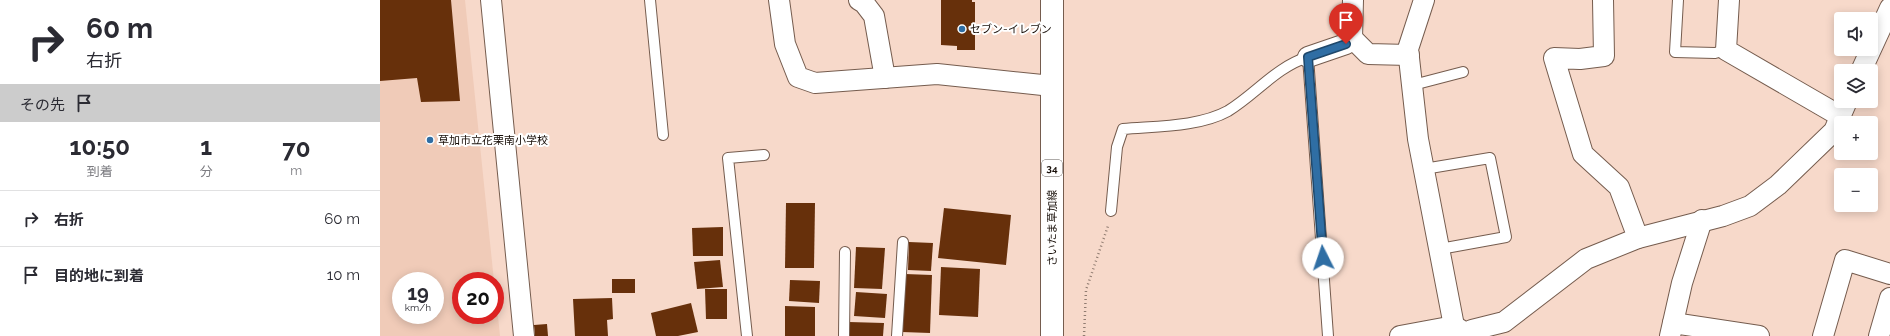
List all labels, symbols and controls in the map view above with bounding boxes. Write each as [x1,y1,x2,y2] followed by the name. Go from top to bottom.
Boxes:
[1329,3,1363,44] pin
[1335,9,1357,31] icon: arrive
[86,12,153,45] text: 60 m
[1834,12,1878,212] map controls
[1834,12,1878,56] button: sound
[20,16,72,68] icon: right
[970,23,1052,36] place label: セブン-イレブン
[957,24,967,34] marker: セブン-イレブン
[86,50,122,71] text: 右折
[1834,64,1878,108] button: layers
[73,92,95,114] icon: arrive
[20,96,65,114] text: その先
[1834,116,1878,160] button: +
[70,132,130,161] text: 10:50
[200,132,212,161] text: 1
[282,134,310,163] text: 70
[438,134,548,147] place label: 草加市立花栗南小学校
[425,135,435,145] marker: 草加市立花栗南小学校
[1042,160,1062,176] road number: 34
[290,163,302,178] text: m
[87,164,113,179] text: 到着
[200,164,213,179] text: 分
[1834,168,1878,212] button: −
[1046,190,1059,266] street label: さいたま草加線
[20,208,42,230] icon: right
[324,210,360,228] text: 60 m
[54,211,84,229] text: 右折
[1302,237,1344,279] position arrow
[20,264,42,286] icon: arrive
[327,266,360,284] text: 10 m
[54,267,144,285] text: 目的地に到着
[452,272,504,324] speed limit sign: 20
[407,281,429,305] text: 19
[405,302,431,313] text: km/h

